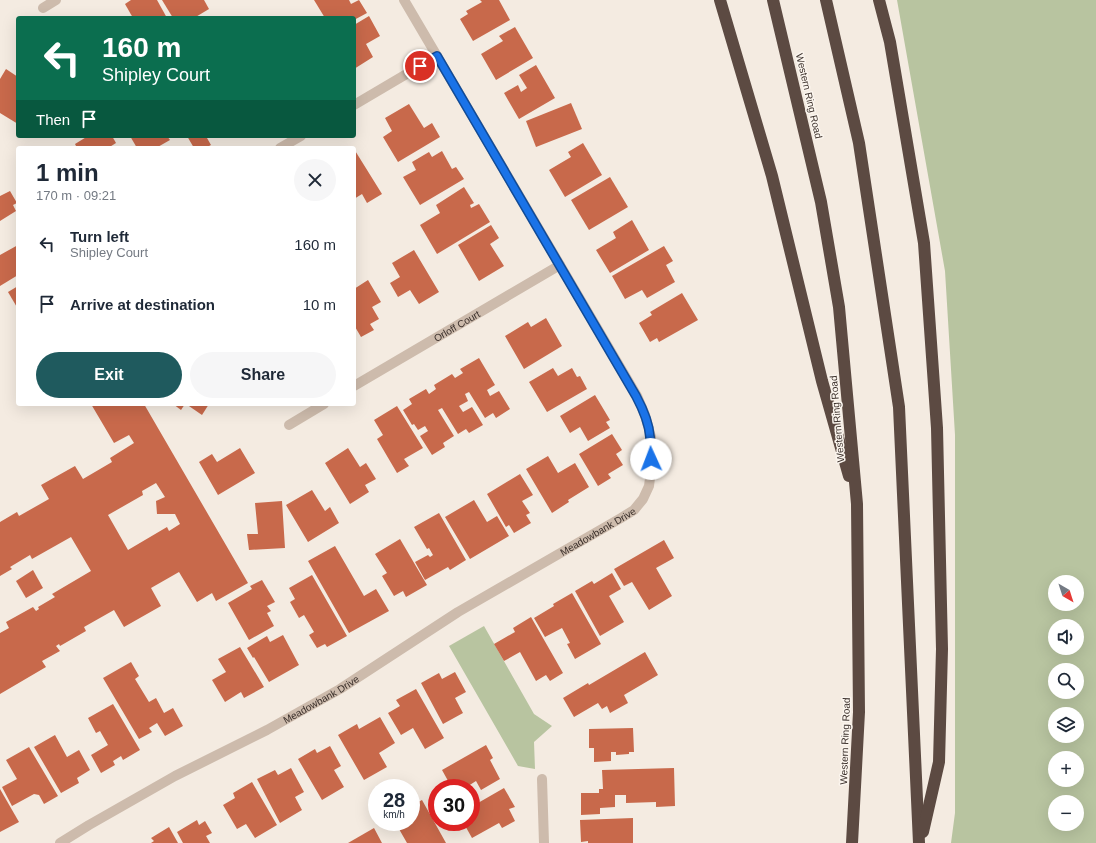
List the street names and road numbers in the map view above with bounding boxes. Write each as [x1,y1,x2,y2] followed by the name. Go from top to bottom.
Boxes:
[794,52,824,140] street label: Western Ring Road
[432,308,482,344] street label: Orloff Court
[828,375,846,463] street label: Western Ring Road
[558,505,638,558] street label: Meadowbank Drive
[281,673,361,725] street label: Meadowbank Drive
[838,697,852,785] street label: Western Ring Road

